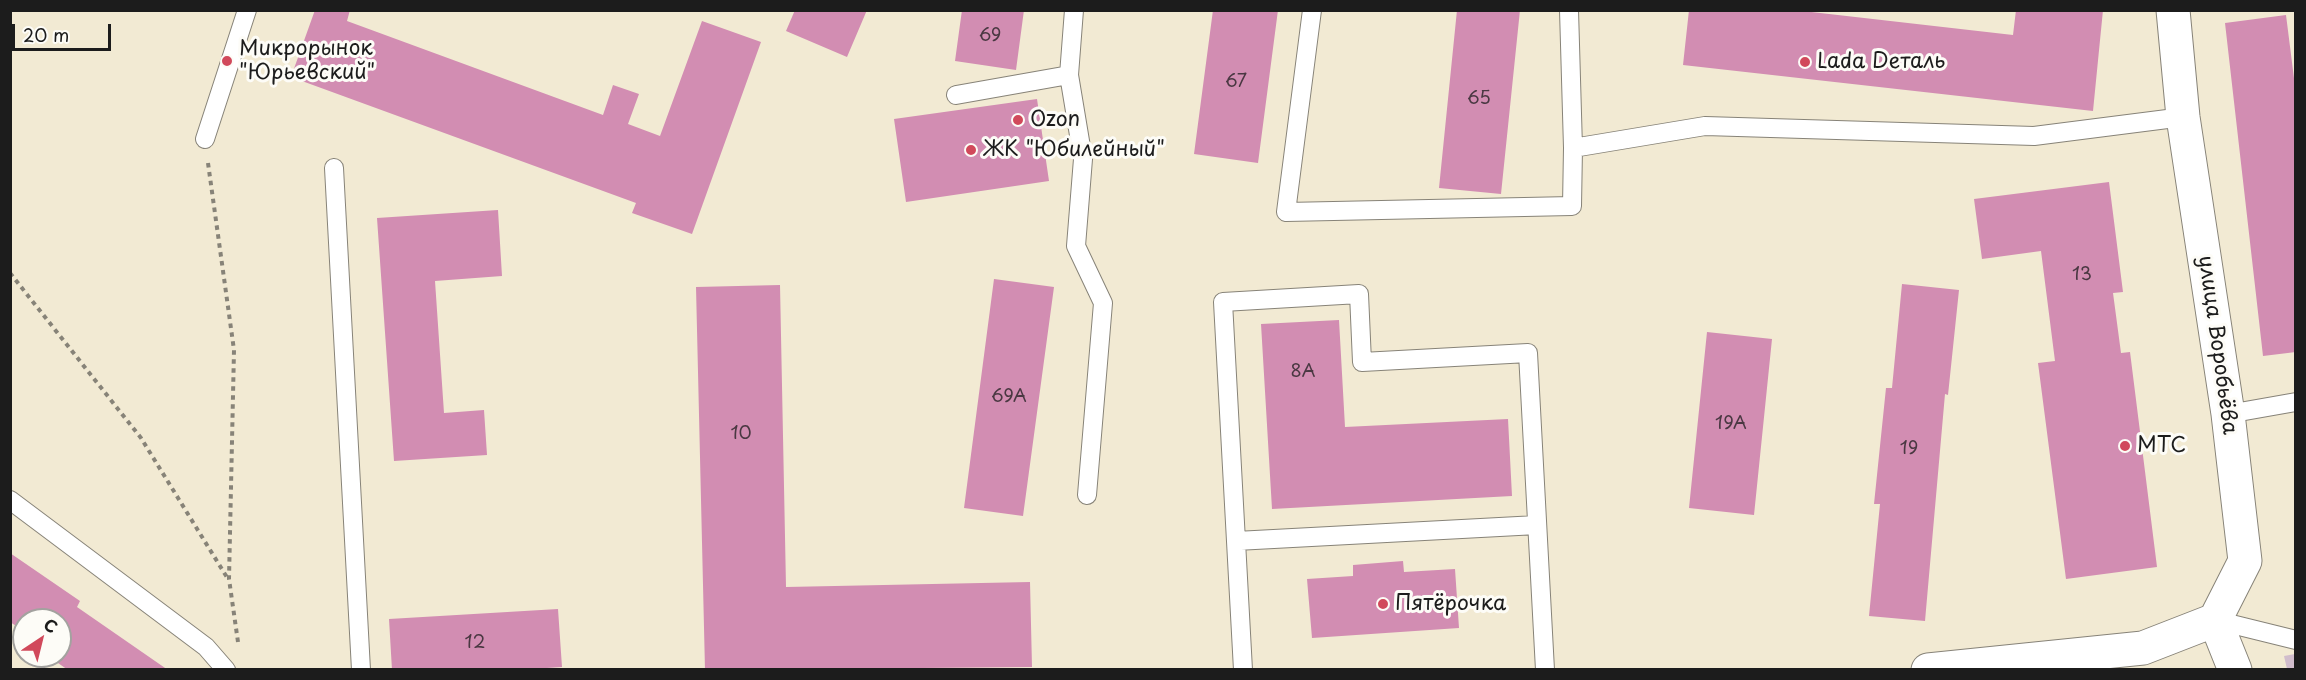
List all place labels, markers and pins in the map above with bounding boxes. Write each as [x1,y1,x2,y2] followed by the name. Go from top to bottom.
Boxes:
[239,36,375,86] place label: Микрорынок "Юрьевский"
[1817,49,1945,75] place label: Lada Dеталь
[220,54,234,68] marker: Микрорынок "Юрьевский"
[1798,55,1812,69] marker: Lada Dеталь
[1030,107,1080,133] place label: Ozon
[1011,113,1025,127] marker: Ozon
[983,137,1165,163] place label: ЖК "Юбилейный"
[964,143,978,157] marker: ЖК "Юбилейный"
[2137,433,2186,459] place label: МТС
[2118,439,2132,453] marker: МТС
[1395,591,1506,617] place label: Пятёрочка
[1376,597,1390,611] marker: Пятёрочка

